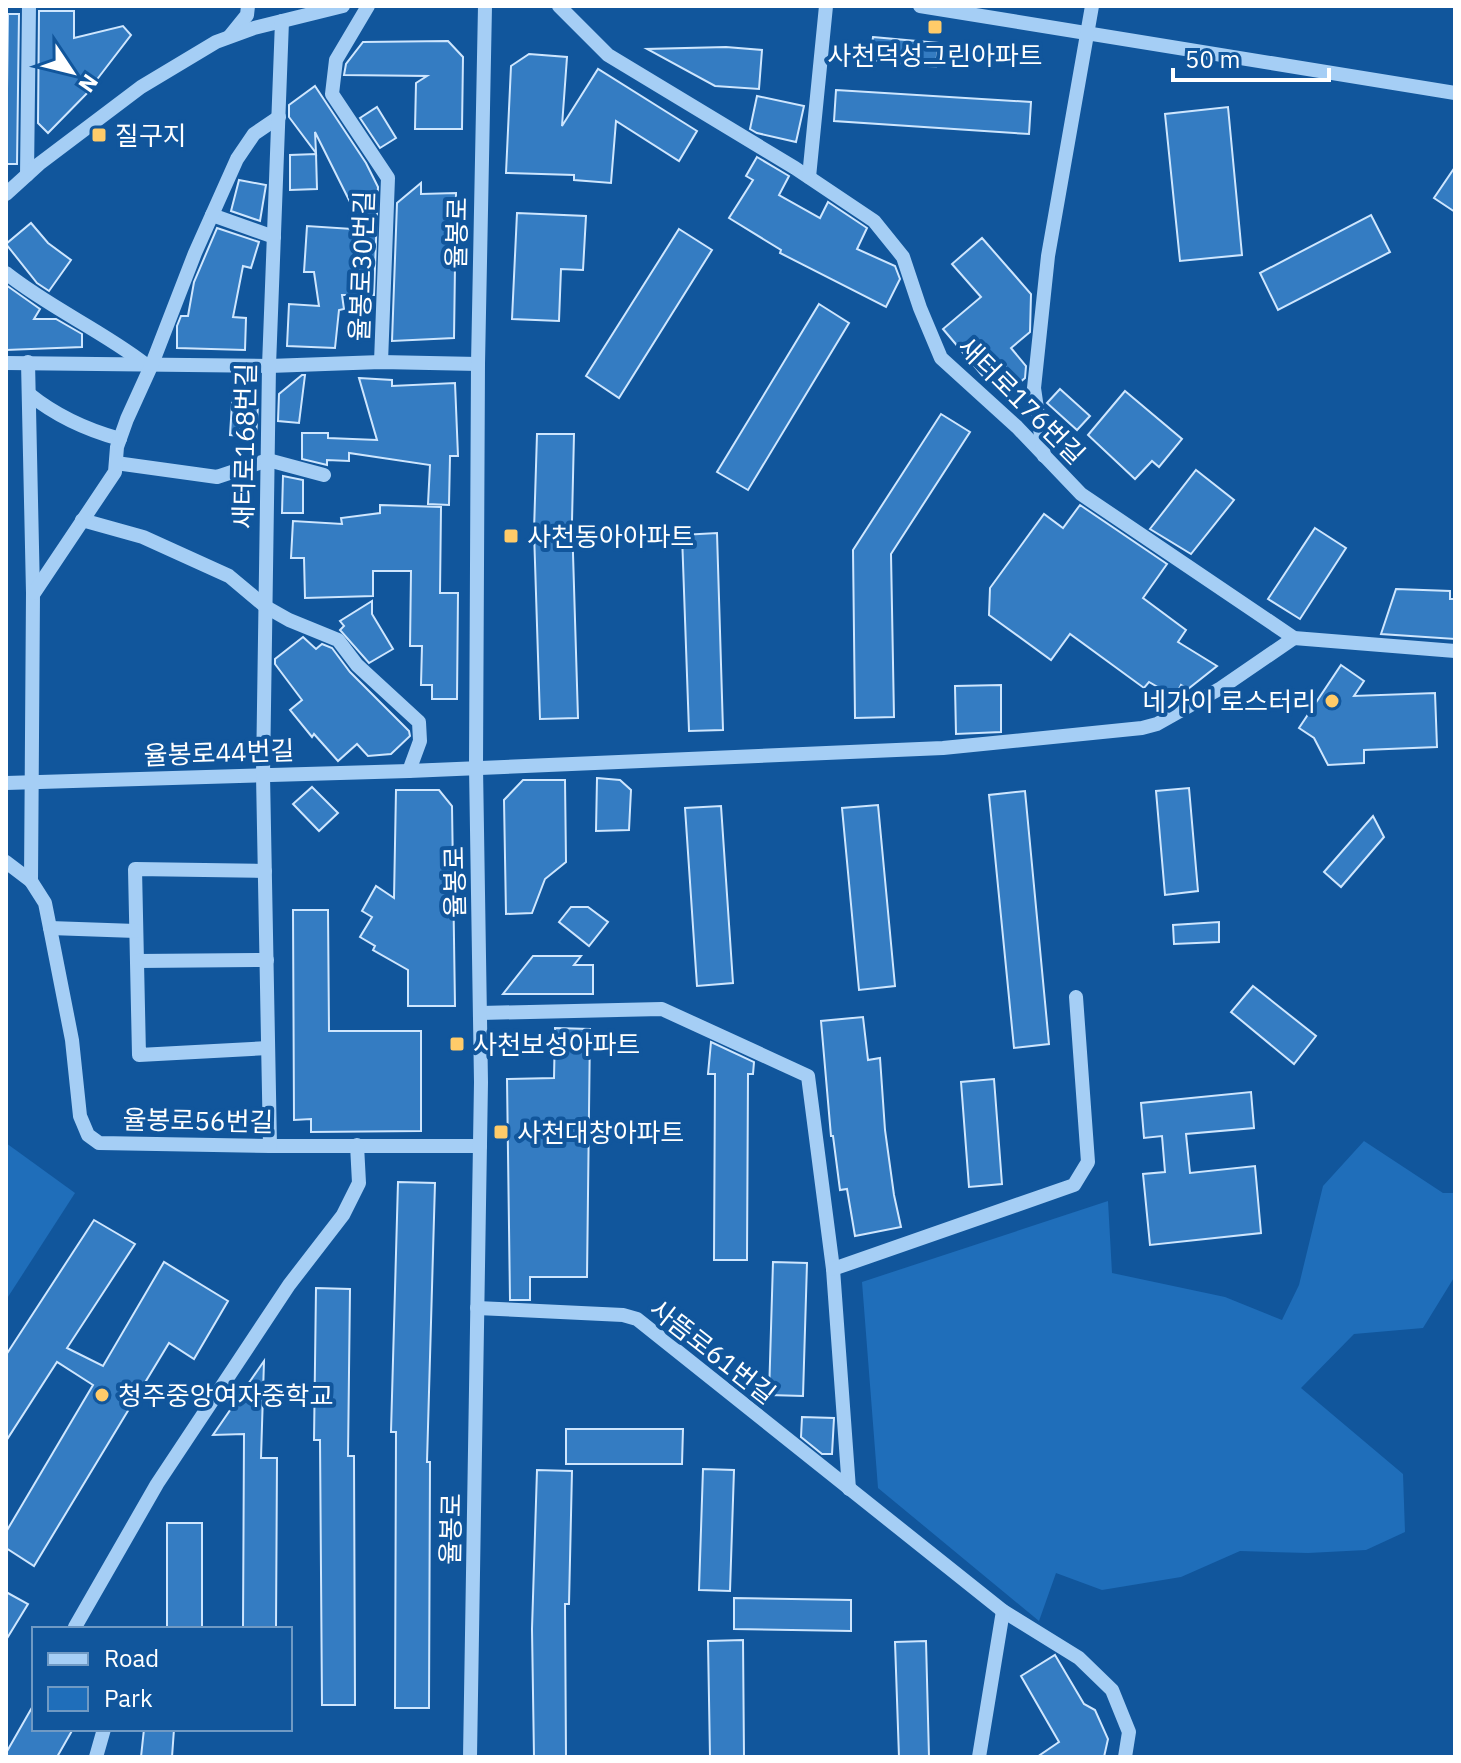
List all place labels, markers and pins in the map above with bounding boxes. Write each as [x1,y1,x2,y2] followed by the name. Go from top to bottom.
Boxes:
[926,18,944,36] marker: 사천덕성그린아파트
[827,38,1043,72] place label: 사천덕성그린아파트
[115,118,187,152] place label: 질구지
[90,126,108,144] marker: 질구지
[527,519,694,553] place label: 사천동아아파트
[502,527,520,545] marker: 사천동아아파트
[1142,684,1316,718] place label: 네가이 로스터리
[1323,692,1341,710] marker: 네가이 로스터리
[473,1027,640,1061] place label: 사천보성아파트
[448,1035,466,1053] marker: 사천보성아파트
[517,1115,684,1149] place label: 사천대창아파트
[492,1123,510,1141] marker: 사천대창아파트
[118,1378,333,1412] place label: 청주중앙여자중학교
[93,1386,111,1404] marker: 청주중앙여자중학교

